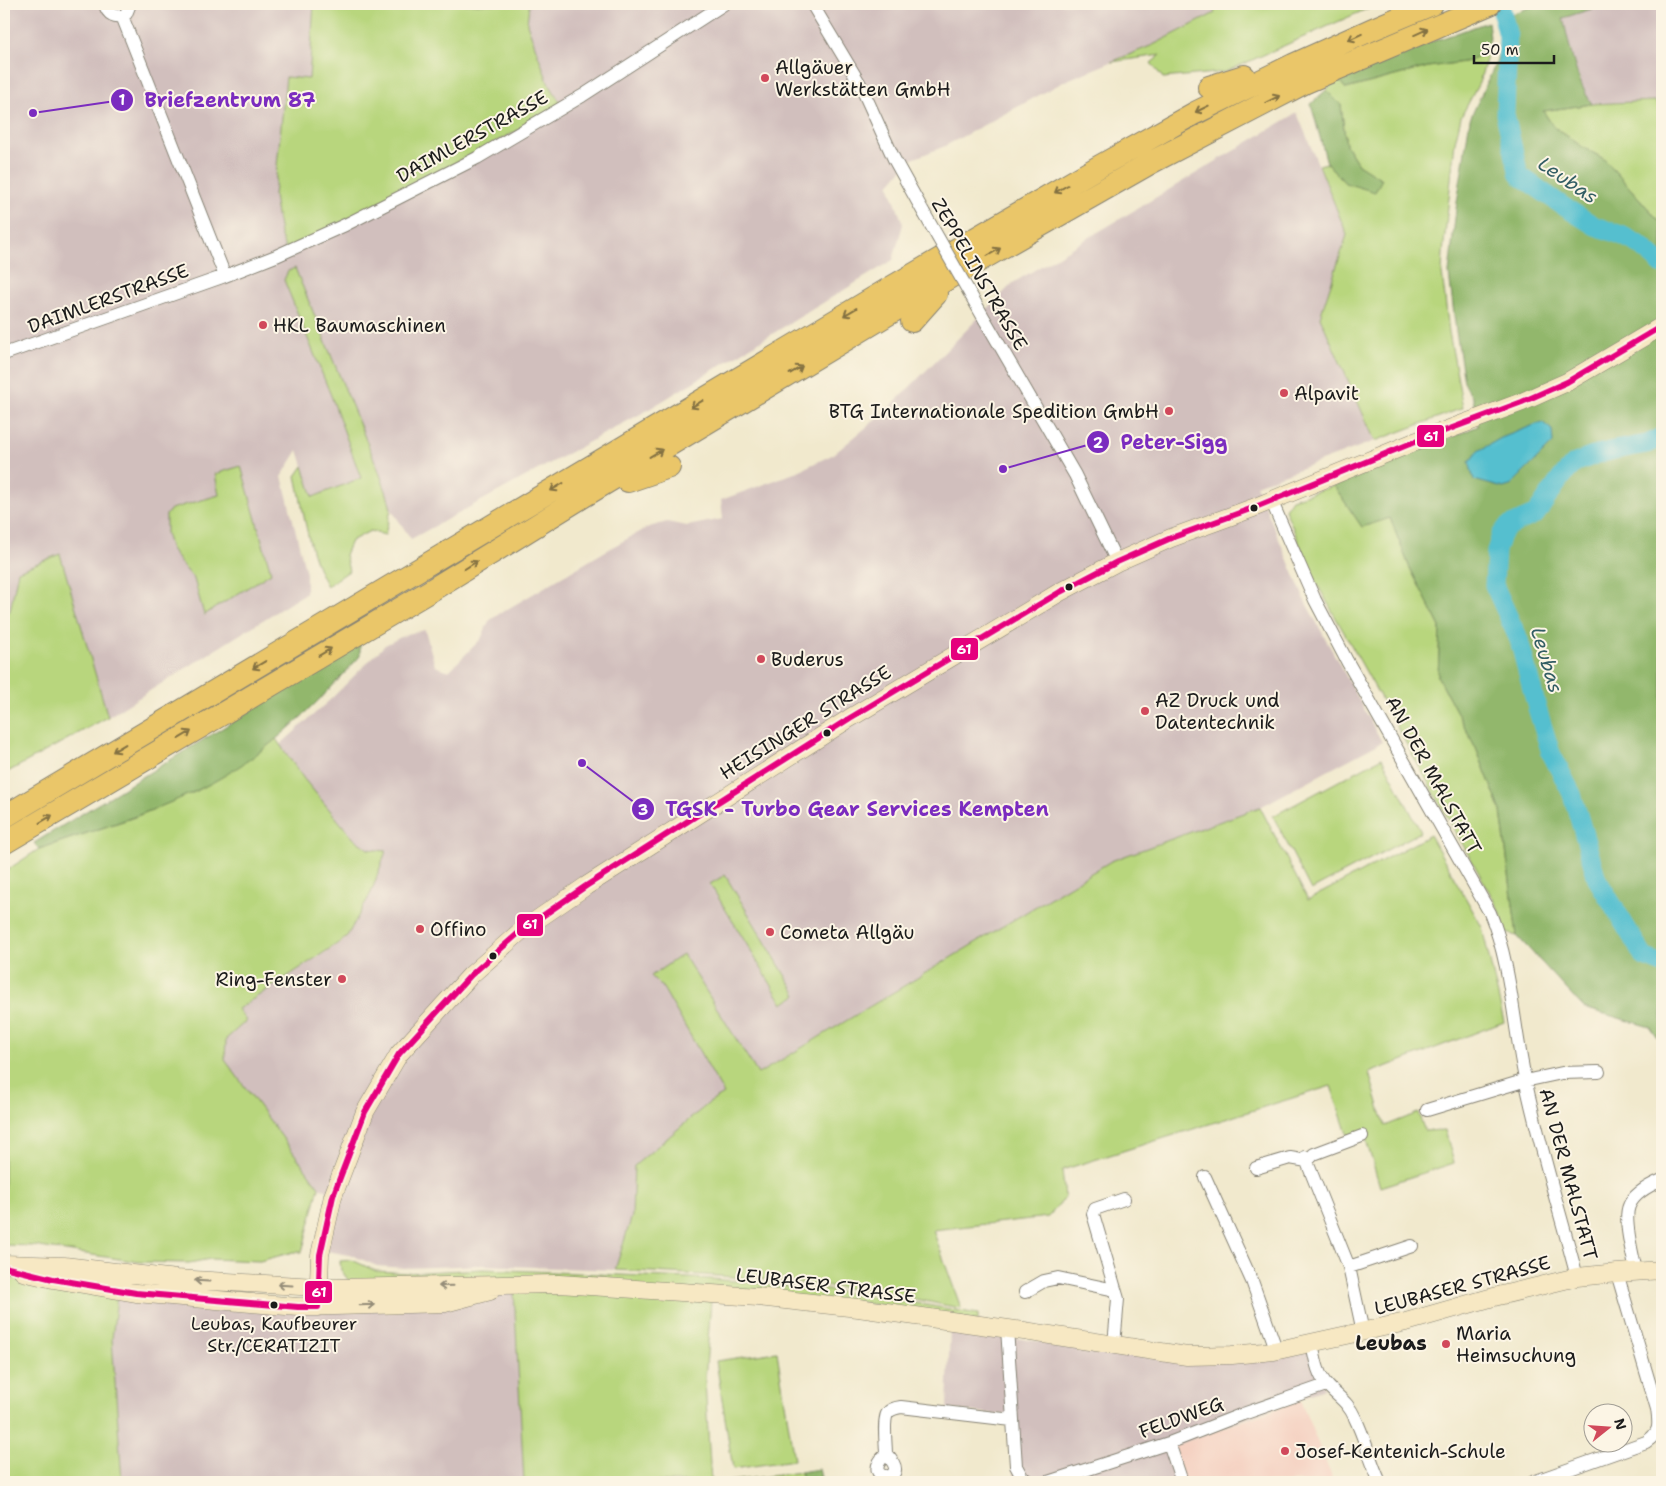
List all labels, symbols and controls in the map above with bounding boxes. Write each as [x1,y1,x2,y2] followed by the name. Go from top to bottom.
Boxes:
[1413,27,1428,37] one-way arrow
[1348,32,1363,42] one-way arrow
[1474,32,1554,64] scale bar
[1481,40,1519,60] text: 50 m
[775,55,951,102] place label: Allgäuer Werkstätten GmbH
[759,72,771,84] marker: Allgäuer Werkstätten GmbH
[109,82,326,117] callout: Briefzentrum 87
[392,84,552,188] street label: DAIMLERSTRASSE
[144,87,316,113] text: Briefzentrum 87
[119,90,126,110] text: 1
[1266,94,1281,104] one-way arrow
[1195,105,1210,114] one-way arrow
[1533,150,1603,210] water label: Leubas
[1053,184,1068,194] one-way arrow
[926,194,1033,355] street label: ZEPPELINSTRASSE
[987,247,1001,257] one-way arrow
[24,258,192,339] street label: DAIMLERSTRASSE
[844,308,858,318] one-way arrow
[273,313,446,338] place label: HKL Baumaschinen
[257,319,269,331] marker: HKL Baumaschinen
[788,365,802,375] one-way arrow
[1294,381,1359,406] place label: Alpavit
[1278,387,1290,399] marker: Alpavit
[689,399,704,409] one-way arrow
[829,399,1159,424] place label: BTG Internationale Spedition GmbH
[1163,405,1175,417] marker: BTG Internationale Spedition GmbH
[1416,424,1445,448] line badge: 61
[1085,425,1237,460] callout: Peter-Sigg
[1423,427,1439,445] text: 61
[1120,429,1228,455] text: Peter-Sigg
[1093,433,1104,453] text: 2
[649,448,664,458] one-way arrow
[551,482,565,492] one-way arrow
[1249,503,1259,513] unlabelled marker
[464,560,478,570] one-way arrow
[1064,582,1074,592] unlabelled marker
[1525,624,1569,696] water label: Leubas
[950,637,979,661] line badge: 61
[956,640,972,658] text: 61
[317,647,331,657] one-way arrow
[771,647,844,672] place label: Buderus
[755,653,767,665] marker: Buderus
[715,659,896,785] street label: HEISINGER STRASSE
[252,660,266,670] one-way arrow
[1155,688,1280,735] place label: AZ Druck und Datentechnik
[1380,692,1488,859] street label: AN DER MALSTATT
[1139,705,1151,717] marker: AZ Druck und Datentechnik
[822,728,832,738] unlabelled marker
[178,730,192,740] one-way arrow
[113,743,127,753] one-way arrow
[631,792,1059,827] callout: TGSK - Turbo Gear Services Kempten
[665,796,1049,822] text: TGSK - Turbo Gear Services Kempten
[638,800,648,820] text: 3
[38,813,52,823] one-way arrow
[516,913,544,937] line badge: 61
[522,915,538,933] text: 61
[430,917,487,942] place label: Offino
[780,920,915,945] place label: Cometa Allgäu
[414,923,426,935] marker: Offino
[764,926,776,938] marker: Cometa Allgäu
[488,951,498,961] unlabelled marker
[215,967,332,992] place label: Ring-Fenster
[336,973,348,985] marker: Ring-Fenster
[1534,1085,1604,1263] street label: AN DER MALSTATT
[1371,1250,1553,1321] street label: LEUBASER STRASSE
[734,1262,918,1309] street label: LEUBASER STRASSE
[195,1276,211,1285] one-way arrow
[277,1280,294,1290] one-way arrow
[304,1280,333,1304] line badge: 61
[438,1281,454,1290] one-way arrow
[311,1283,327,1301] text: 61
[269,1300,279,1310] marker: Leubas, Kaufbeurer Str./CERATIZIT
[359,1301,375,1310] one-way arrow
[191,1312,357,1358] place label: Leubas, Kaufbeurer Str./CERATIZIT
[1456,1321,1576,1368] place label: Maria Heimsuchung
[1355,1330,1427,1356] district label: Leubas
[1440,1338,1452,1350] marker: Maria Heimsuchung
[1135,1391,1227,1444] street label: FELDWEG
[1584,1404,1634,1454] north arrow
[1610,1416,1631,1432] text: N
[1295,1439,1506,1464] place label: Josef-Kentenich-Schule
[1279,1445,1291,1457] marker: Josef-Kentenich-Schule

